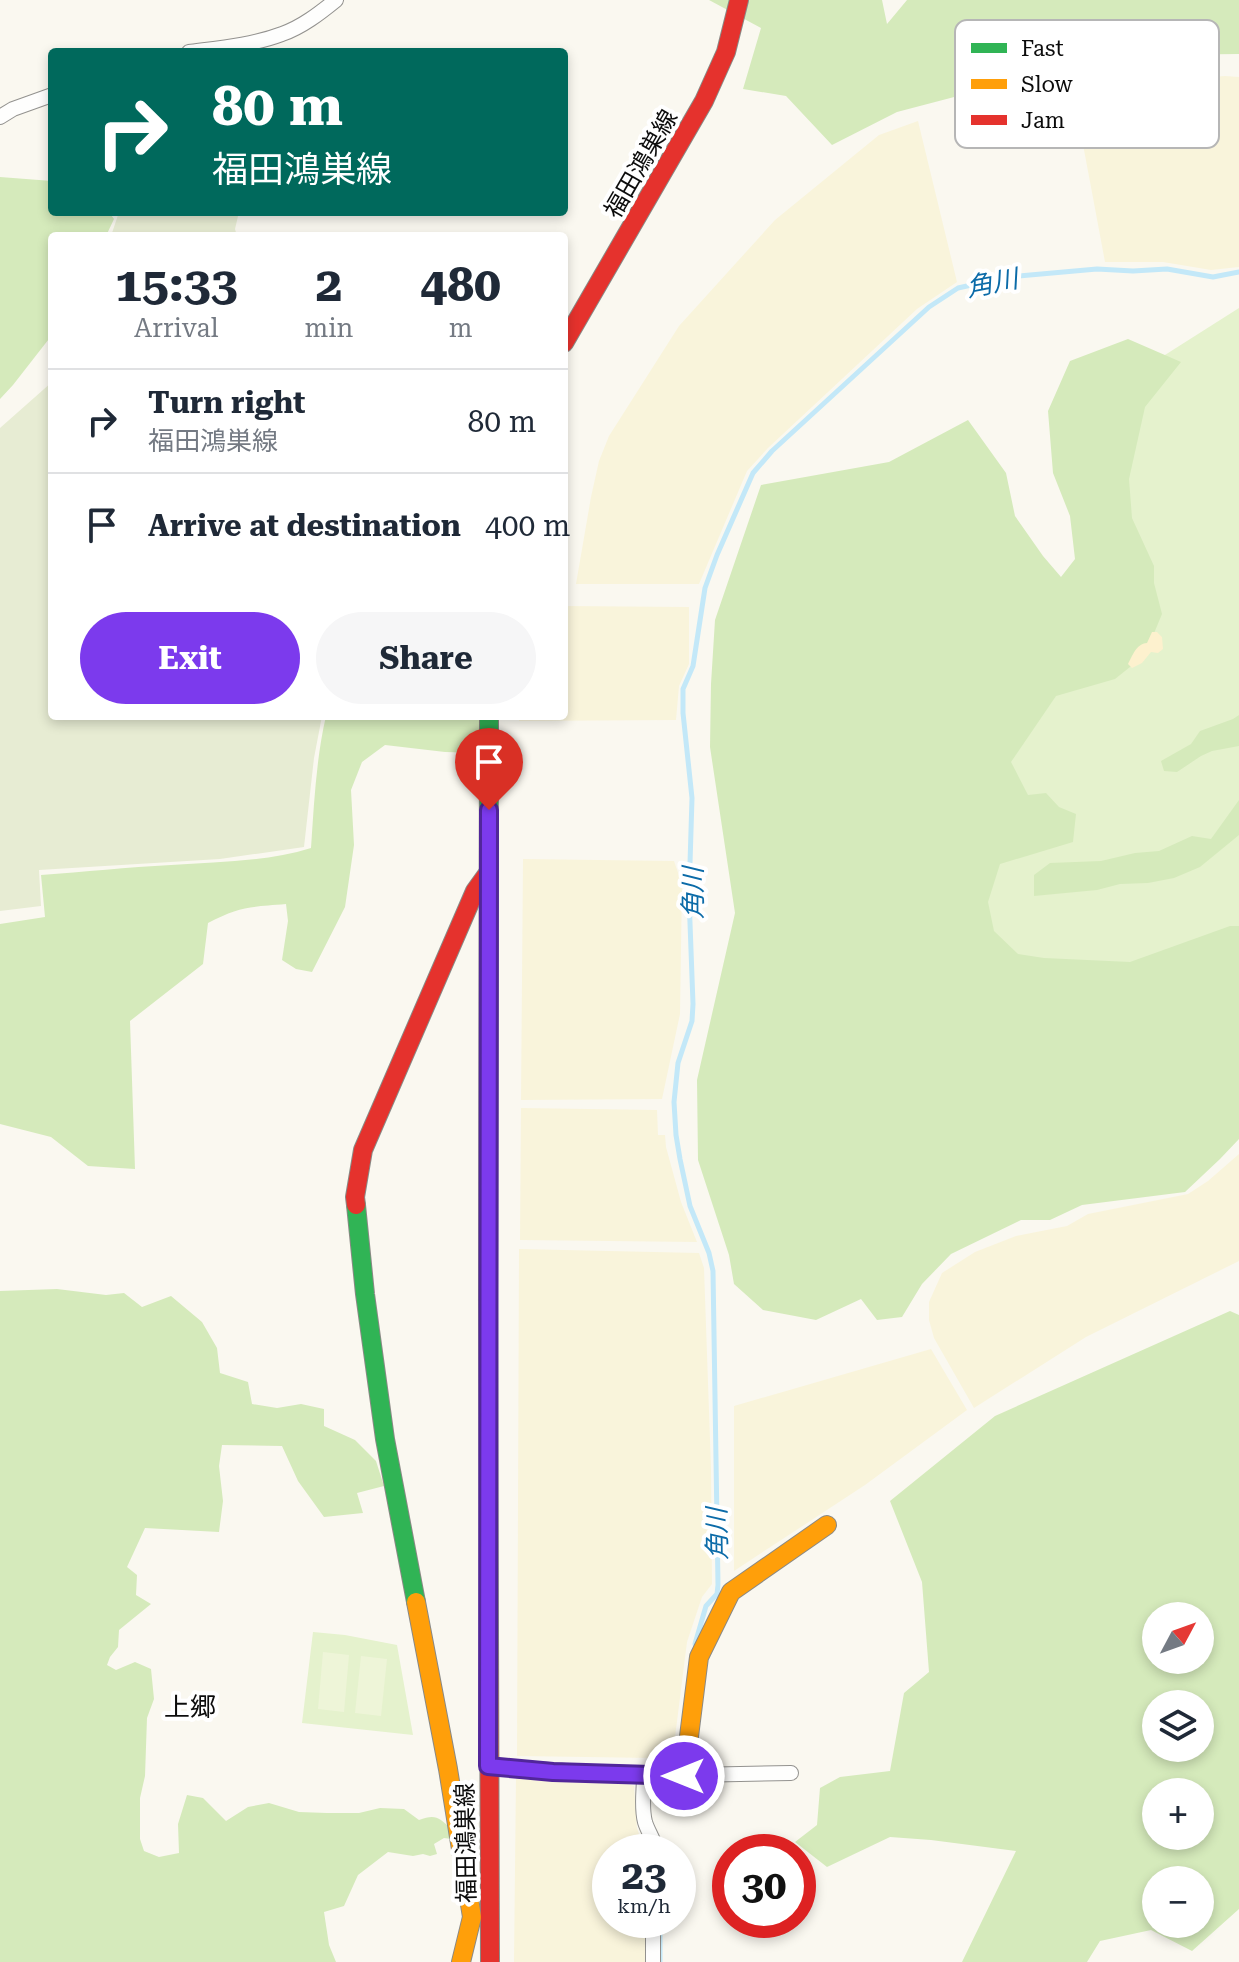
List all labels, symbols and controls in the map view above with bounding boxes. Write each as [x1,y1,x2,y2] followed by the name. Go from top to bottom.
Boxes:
[955,20,1219,148] legend
[1021,36,1064,61] text: Fast
[1021,72,1074,97] text: Slow
[212,73,343,139] text: 80 m
[80,80,184,184] icon: right
[599,105,683,223] street label: 福田鴻巣線
[1021,108,1065,133] text: Jam
[212,149,392,191] text: 福田鴻巣線
[115,257,238,313] text: 15:33
[315,257,342,313] text: 2
[420,257,501,313] text: 480
[964,263,1023,303] water label: 角川
[134,313,219,343] text: Arrival
[305,313,353,343] text: min
[449,313,473,343] text: m
[148,385,305,420] text: Turn right
[80,399,124,443] icon: right
[467,404,536,439] text: 80 m
[148,426,278,456] text: 福田鴻巣線
[80,503,124,547] icon: arrive
[148,508,461,543] text: Arrive at destination
[485,508,570,543] text: 400 m
[80,612,300,704] button: Exit
[316,612,536,704] button: Share
[455,728,523,810] pin
[467,740,511,784] icon: arrive
[678,864,708,919] water label: 角川
[701,1505,732,1560] water label: 角川
[1142,1602,1214,1674] north arrow
[1142,1602,1214,1938] map controls
[1142,1690,1214,1762] button: layers
[164,1692,216,1722] district label: 上郷
[642,1734,726,1818] position arrow
[1142,1778,1214,1850] button: +
[451,1783,481,1903] street label: 福田鴻巣線
[712,1834,816,1938] speed limit sign: 30
[622,1852,666,1899] text: 23
[1142,1866,1214,1938] button: −
[617,1894,671,1918] text: km/h

